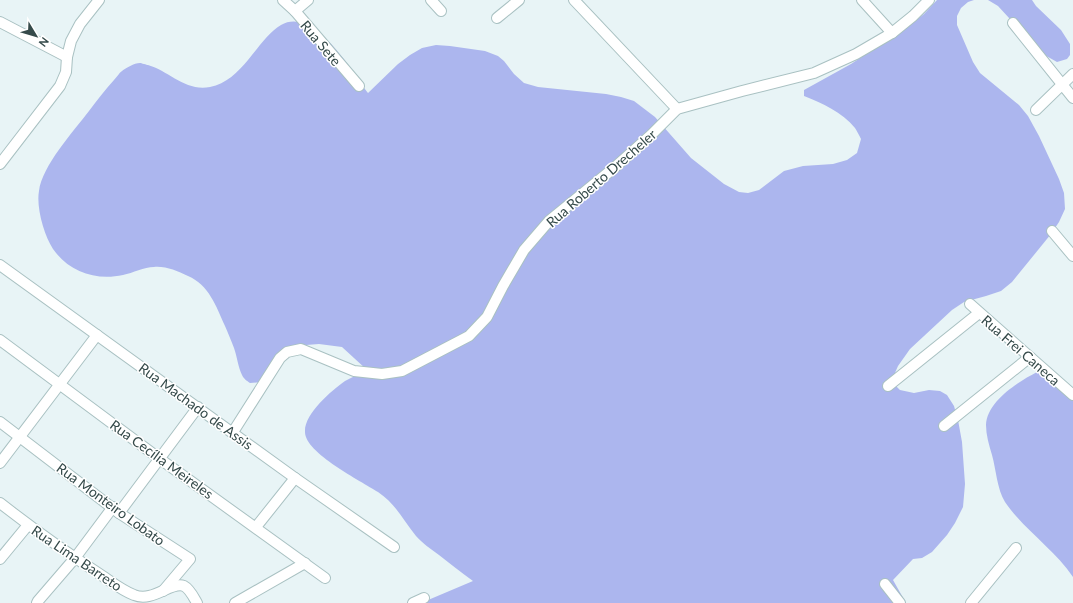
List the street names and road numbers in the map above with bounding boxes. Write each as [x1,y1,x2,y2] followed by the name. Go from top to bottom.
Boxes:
[297,17,345,69] street label: Rua Sete
[542,126,660,230] street label: Rua Roberto Drecheler
[978,311,1064,389] street label: Rua Frei Caneca
[136,359,256,453] street label: Rua Machado de Assis
[107,416,217,502] street label: Rua Cecília Meireles
[54,459,168,549] street label: Rua Monteiro Lobato
[29,521,126,595] street label: Rua Lima Barreto

